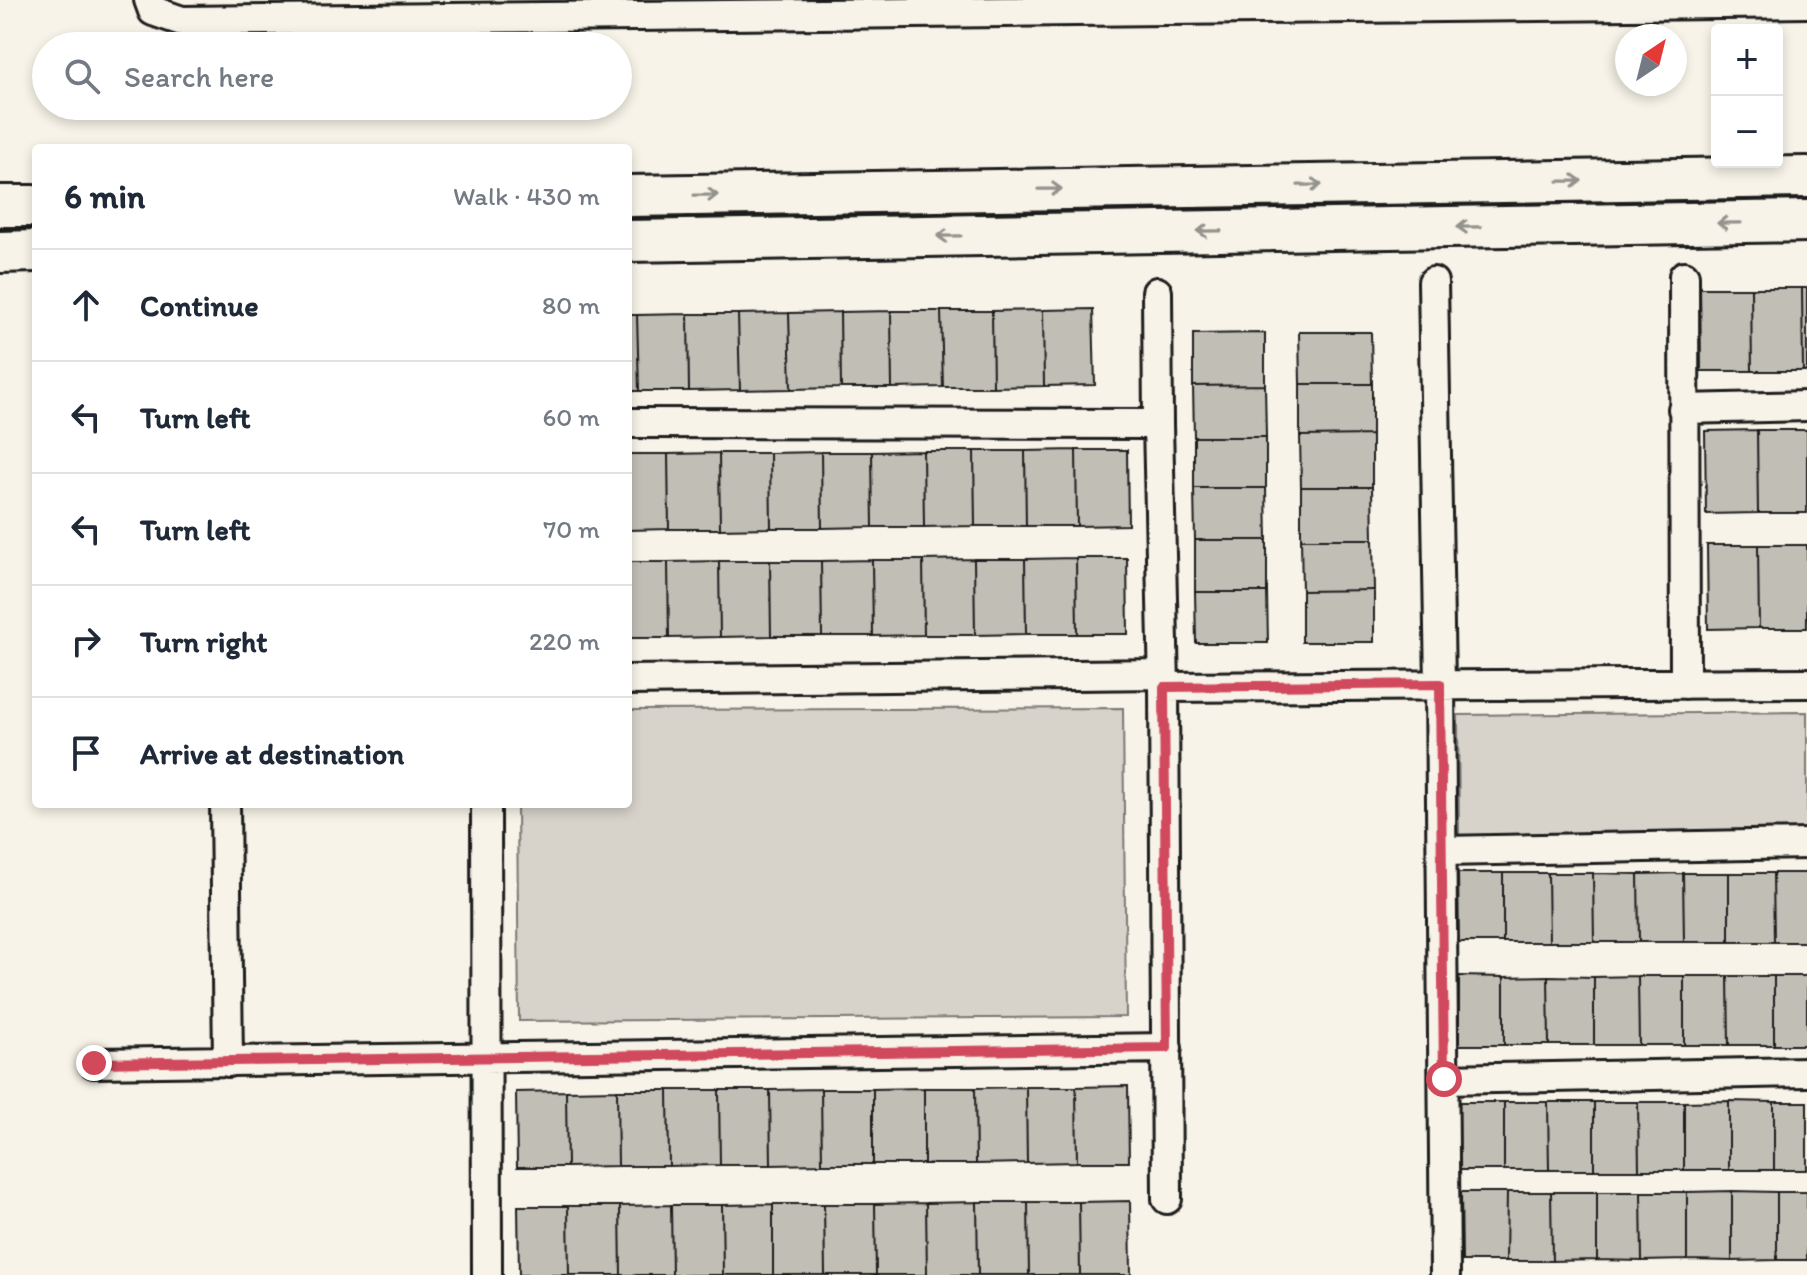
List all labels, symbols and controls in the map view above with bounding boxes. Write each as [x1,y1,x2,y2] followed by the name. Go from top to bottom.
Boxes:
[1615,24,1687,96] north arrow
[1711,24,1783,168] map controls
[1711,24,1783,96] button: +
[32,32,632,120] search box
[60,54,104,98] icon: search
[124,58,274,95] text: Search here
[1711,96,1783,168] button: −
[1556,173,1583,188] one-way arrow
[64,176,145,217] text: 6 min
[1296,177,1323,193] one-way arrow
[453,180,600,212] text: Walk · 430 m
[1036,181,1063,197] one-way arrow
[692,187,719,202] one-way arrow
[1716,215,1743,230] one-way arrow
[1456,219,1483,235] one-way arrow
[1196,224,1223,239] one-way arrow
[936,228,963,244] one-way arrow
[64,283,108,327] icon: ahead
[140,287,259,324] text: Continue
[542,289,600,321] text: 80 m
[64,395,108,439] icon: left
[140,399,251,436] text: Turn left
[543,401,600,433] text: 60 m
[64,507,108,551] icon: left
[140,511,251,548] text: Turn left
[543,513,600,545] text: 70 m
[64,619,108,663] icon: right
[140,623,268,660] text: Turn right
[529,625,600,657] text: 220 m
[64,731,108,775] icon: arrive
[140,735,404,772] text: Arrive at destination
[76,1045,112,1081] route end
[1426,1061,1462,1097] route start

